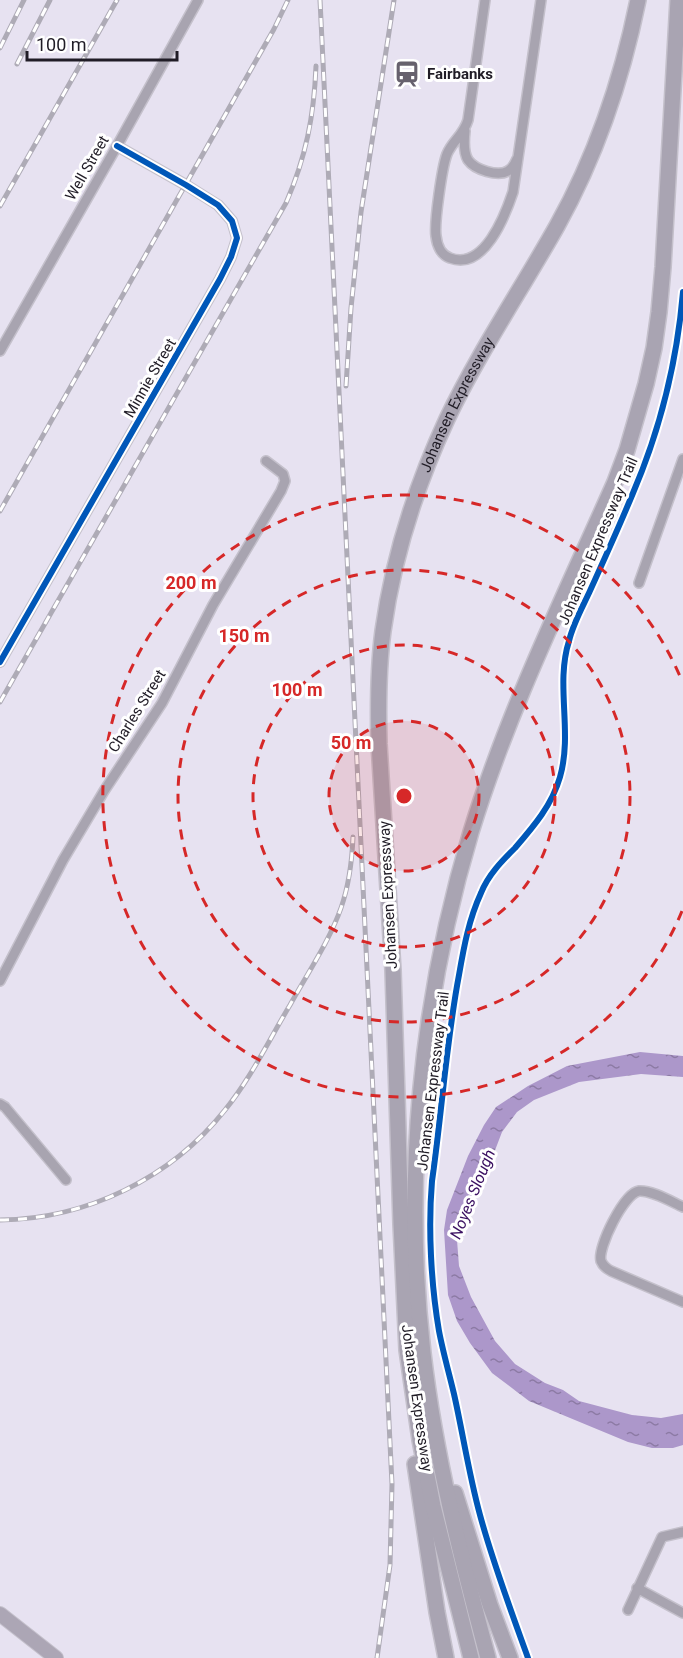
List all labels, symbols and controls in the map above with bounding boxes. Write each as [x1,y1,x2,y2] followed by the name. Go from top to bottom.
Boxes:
[27,24,177,62] scale bar
[36,34,87,55] text: 100 m
[392,59,422,89] station icon: Fairbanks
[427,65,493,83] place label: Fairbanks
[61,132,113,204] street label: Well Street
[416,334,498,475] street label: Johansen Expressway
[120,335,180,421] street label: Minnie Street
[554,454,642,628] street label: Johansen Expressway Trail
[165,572,217,593] text: 200 m
[218,625,270,646] text: 150 m
[104,666,170,756] street label: Charles Street
[271,679,323,700] text: 100 m
[331,732,371,753] text: 50 m
[394,786,414,806] centre of rings
[375,820,401,970] street label: Johansen Expressway
[413,990,453,1172] street label: Johansen Expressway Trail
[446,1147,499,1242] water label: Noyes Slough
[398,1323,436,1473] street label: Johansen Expressway

